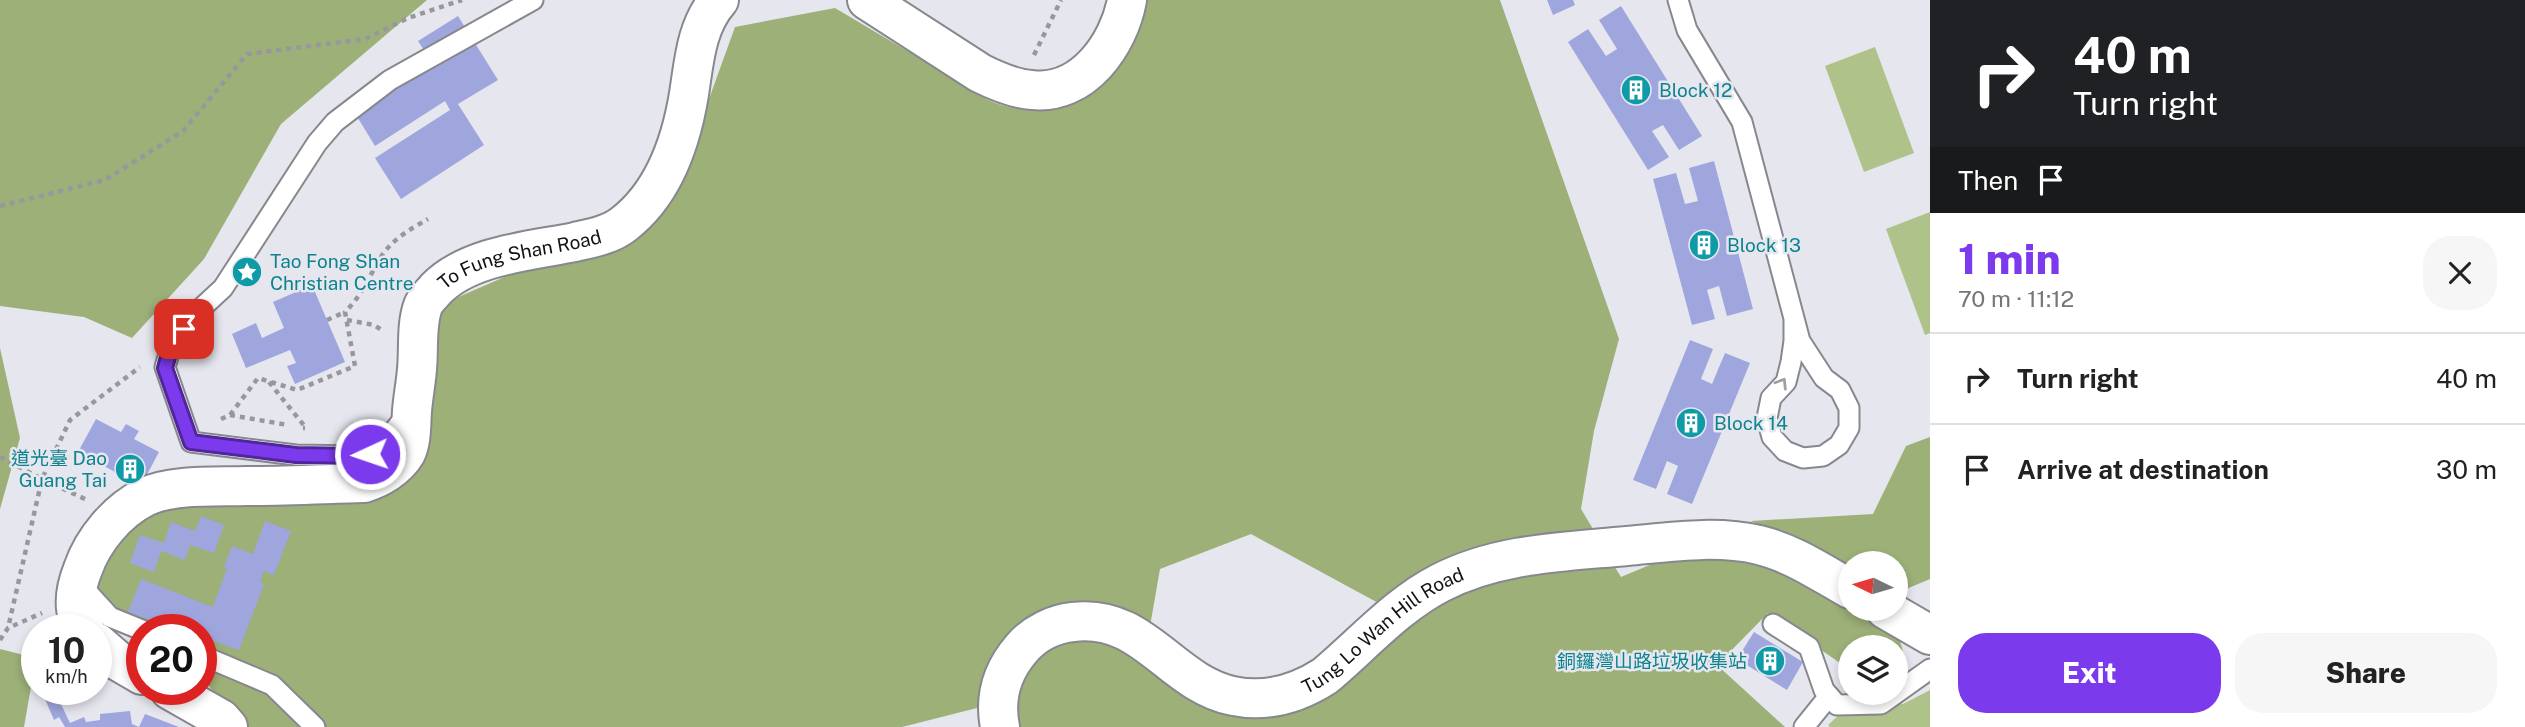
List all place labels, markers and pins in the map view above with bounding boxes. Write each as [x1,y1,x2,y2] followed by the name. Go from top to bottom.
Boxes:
[1619,73,1653,107] building icon: Block 12
[1659,79,1732,101] place label: Block 12
[1687,228,1721,262] building icon: Block 13
[1727,234,1801,256] place label: Block 13
[270,250,414,294] place label: Tao Fong Shan Christian Centre
[230,255,264,289] place icon: Tao Fong Shan Christian Centre
[154,299,214,359] pin
[1674,406,1708,440] building icon: Block 14
[1714,412,1788,434] place label: Block 14
[11,447,107,491] place label: 道光臺 Dao Guang Tai
[113,452,147,486] building icon: 道光臺 Dao Guang Tai
[1753,644,1787,678] building icon: 銅鑼灣山路垃圾收集站
[1557,650,1747,672] place label: 銅鑼灣山路垃圾收集站

